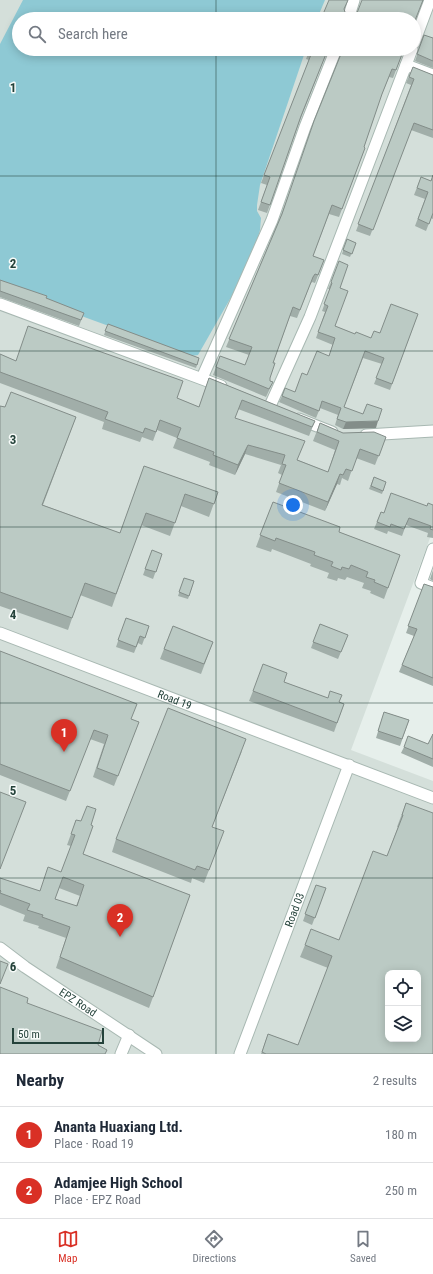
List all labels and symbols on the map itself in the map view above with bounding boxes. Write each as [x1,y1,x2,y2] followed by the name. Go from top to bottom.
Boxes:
[10,80,16,95] text: 1
[10,256,17,271] text: 2
[10,432,16,447] text: 3
[283,495,303,515] your location
[10,607,17,622] text: 4
[156,687,194,712] street label: Road 19
[51,719,77,752] pin: 1
[10,783,17,798] text: 5
[282,891,307,929] street label: Road 03
[107,904,133,937] pin: 2
[10,959,17,974] text: 6
[57,985,99,1019] street label: EPZ Road
[12,1026,104,1045] scale bar

